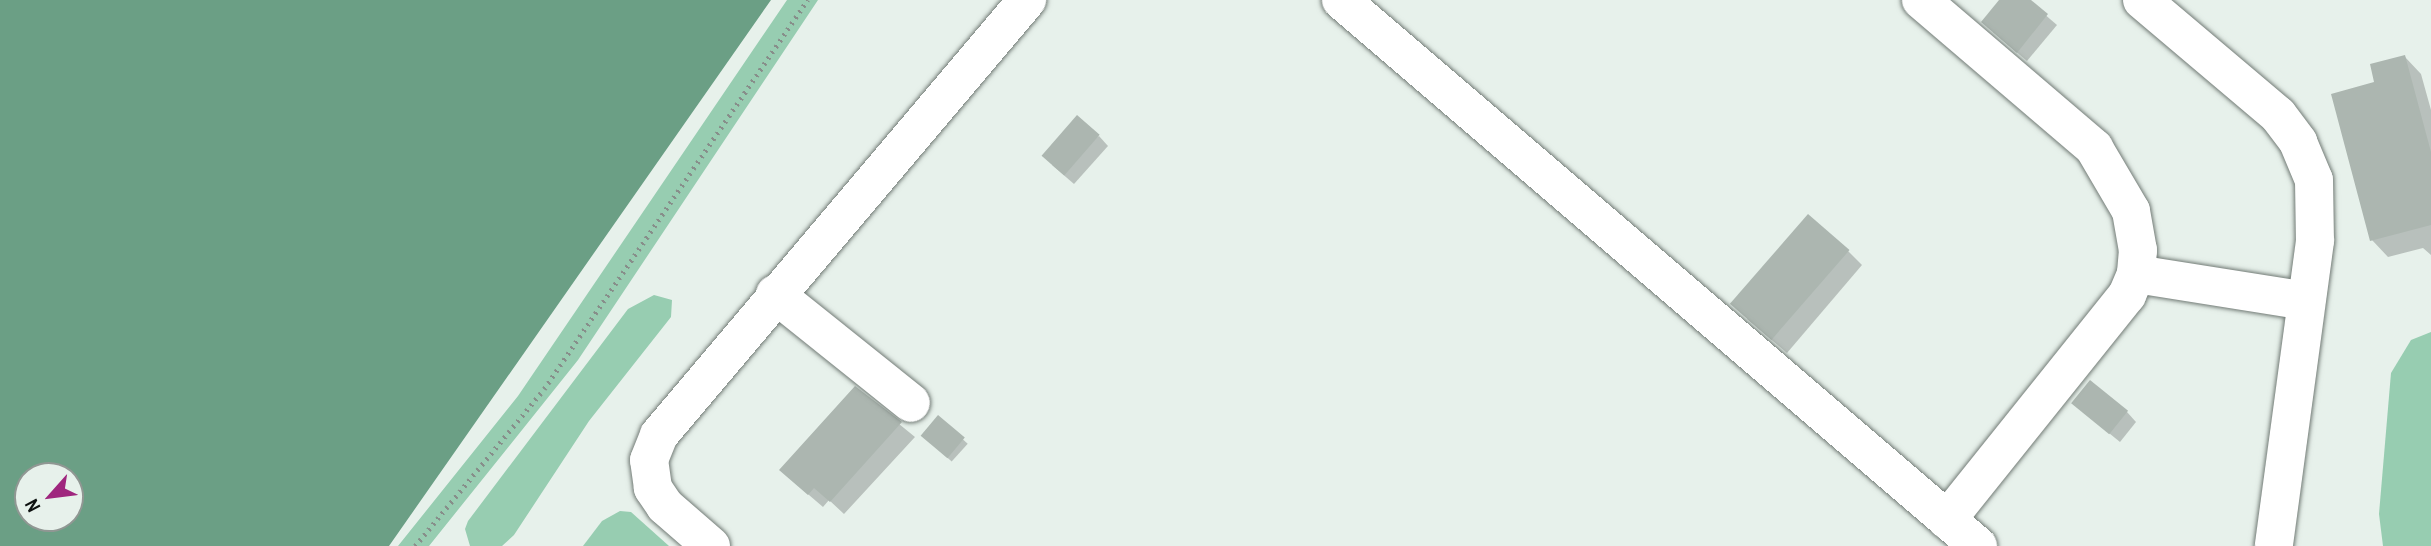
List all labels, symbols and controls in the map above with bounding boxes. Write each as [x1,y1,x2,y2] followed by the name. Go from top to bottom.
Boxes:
[14,462,84,532] north arrow
[18,495,46,517] text: N

